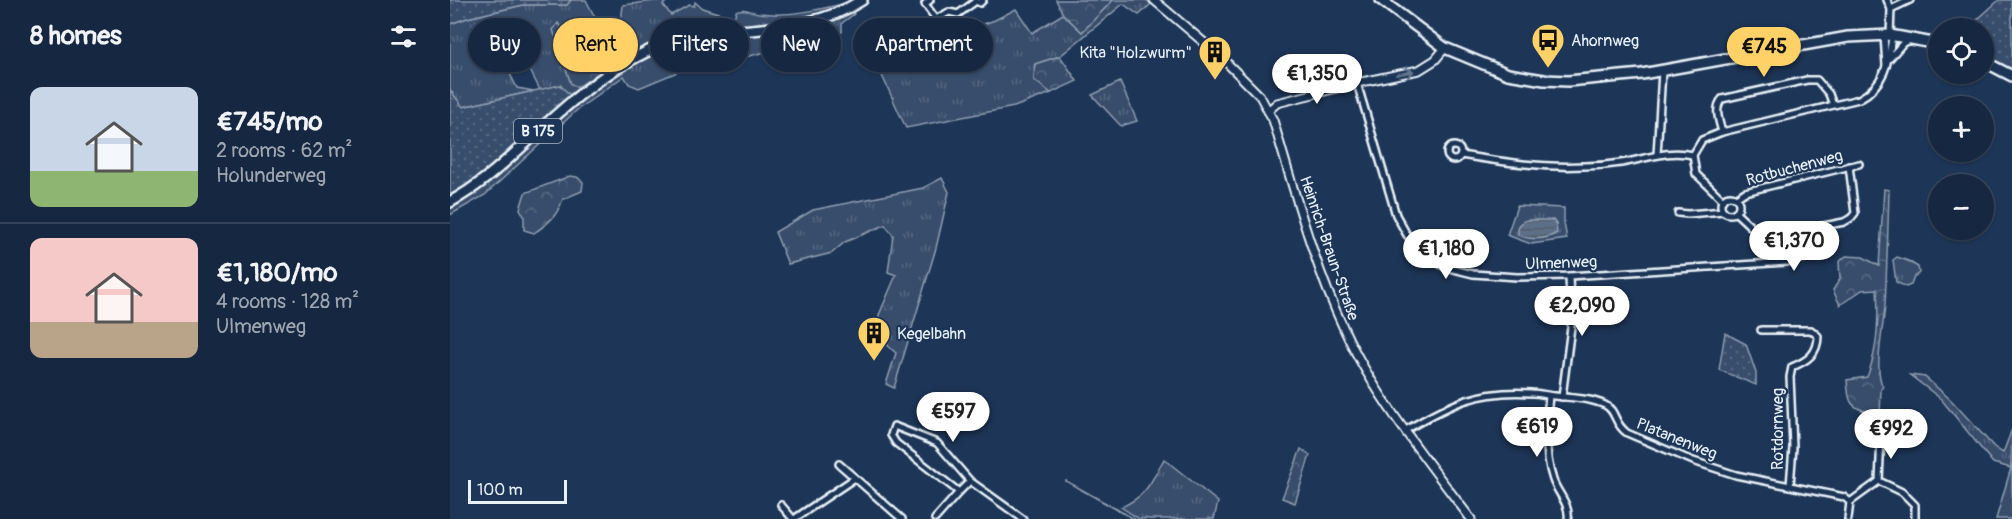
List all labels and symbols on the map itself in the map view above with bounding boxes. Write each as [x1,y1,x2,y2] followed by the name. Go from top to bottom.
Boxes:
[1530,22,1566,69] bus stop icon: Ahornweg
[1728,27,1800,78] pin: €745
[1571,31,1639,51] place label: Ahornweg
[1197,34,1233,81] building icon: Kita "Holzwurm"
[1080,43,1192,63] place label: Kita "Holzwurm"
[1268,54,1366,105] pin: €1,350
[1395,67,1414,78] one-way arrow
[514,119,562,143] road number: B 175
[1744,145,1845,190] street label: Rotbuchenweg
[1295,173,1363,323] street label: Heinrich-Braun-Straße
[1745,221,1843,272] pin: €1,370
[1397,229,1495,280] pin: €1,180
[1525,252,1597,274] street label: Ulmenweg
[1533,286,1631,337] pin: €2,090
[856,315,892,362] building icon: Kegelbahn
[897,324,966,344] place label: Kegelbahn
[1768,388,1788,470] street label: Rotdornweg
[917,392,989,443] pin: €597
[1501,407,1573,458] pin: €619
[1855,409,1927,460] pin: €992
[1633,414,1720,464] street label: Platanenweg
[468,477,567,504] scale bar

